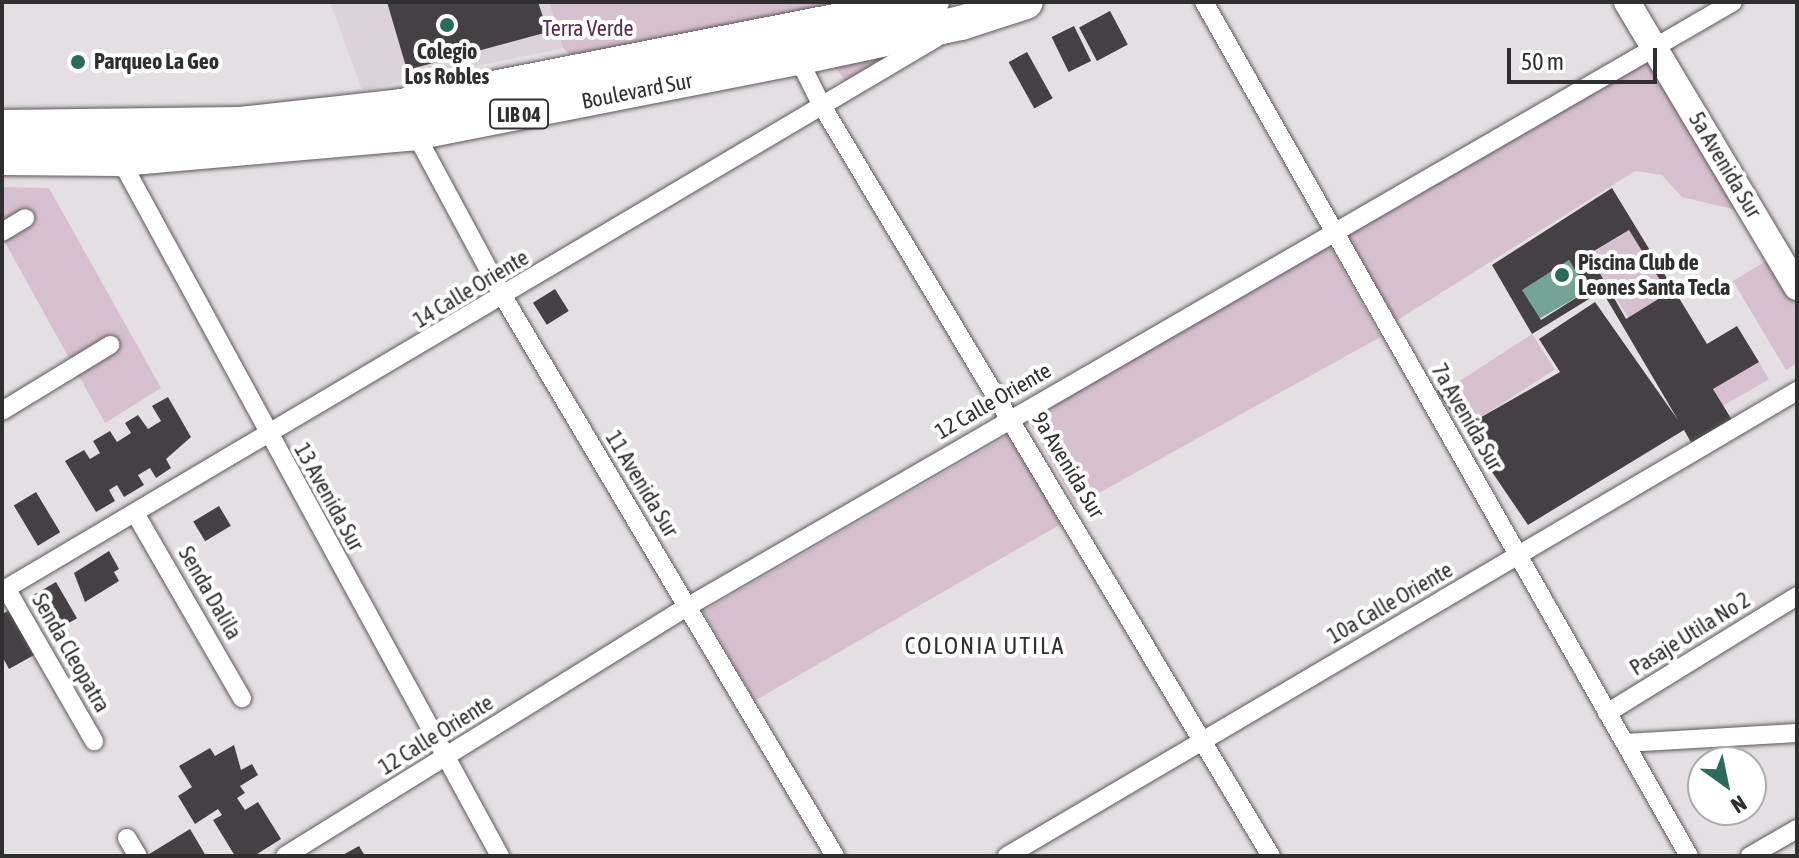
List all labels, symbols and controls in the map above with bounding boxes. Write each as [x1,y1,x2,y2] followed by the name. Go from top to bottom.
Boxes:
[438,16,456,34] marker: Colegio Los Robles
[542,16,634,42] park label: Terra Verde
[1511,32,1661,82] scale bar
[405,38,489,90] place label: Colegio Los Robles
[1521,48,1564,75] text: 50 m
[94,49,219,75] place label: Parqueo La Geo
[69,53,87,71] marker: Parqueo La Geo
[579,67,695,115] street label: Boulevard Sur
[489,98,549,130] road number: LIB 04
[1683,107,1767,223] street label: 5a Avenida Sur
[409,244,533,334] street label: 14 Calle Oriente
[1578,249,1730,300] place label: Piscina Club de Leones Santa Tecla
[1553,266,1571,284] marker: Piscina Club de Leones Santa Tecla
[930,357,1056,445] street label: 12 Calle Oriente
[1426,359,1508,475] street label: 7a Avenida Sur
[1026,407,1110,523] street label: 9a Avenida Sur
[600,426,684,542] street label: 11 Avenida Sur
[289,439,369,555] street label: 13 Avenida Sur
[173,542,247,644] street label: Senda Dalila
[1323,557,1457,649] street label: 10a Calle Oriente
[1625,587,1755,681] street label: Pasaje Utila No 2
[26,589,116,717] street label: Senda Cleopatra
[905,632,1065,660] district label: COLONIA UTILA
[374,690,498,780] street label: 12 Calle Oriente
[1687,746,1767,826] north arrow
[1726,790,1752,819] text: N

